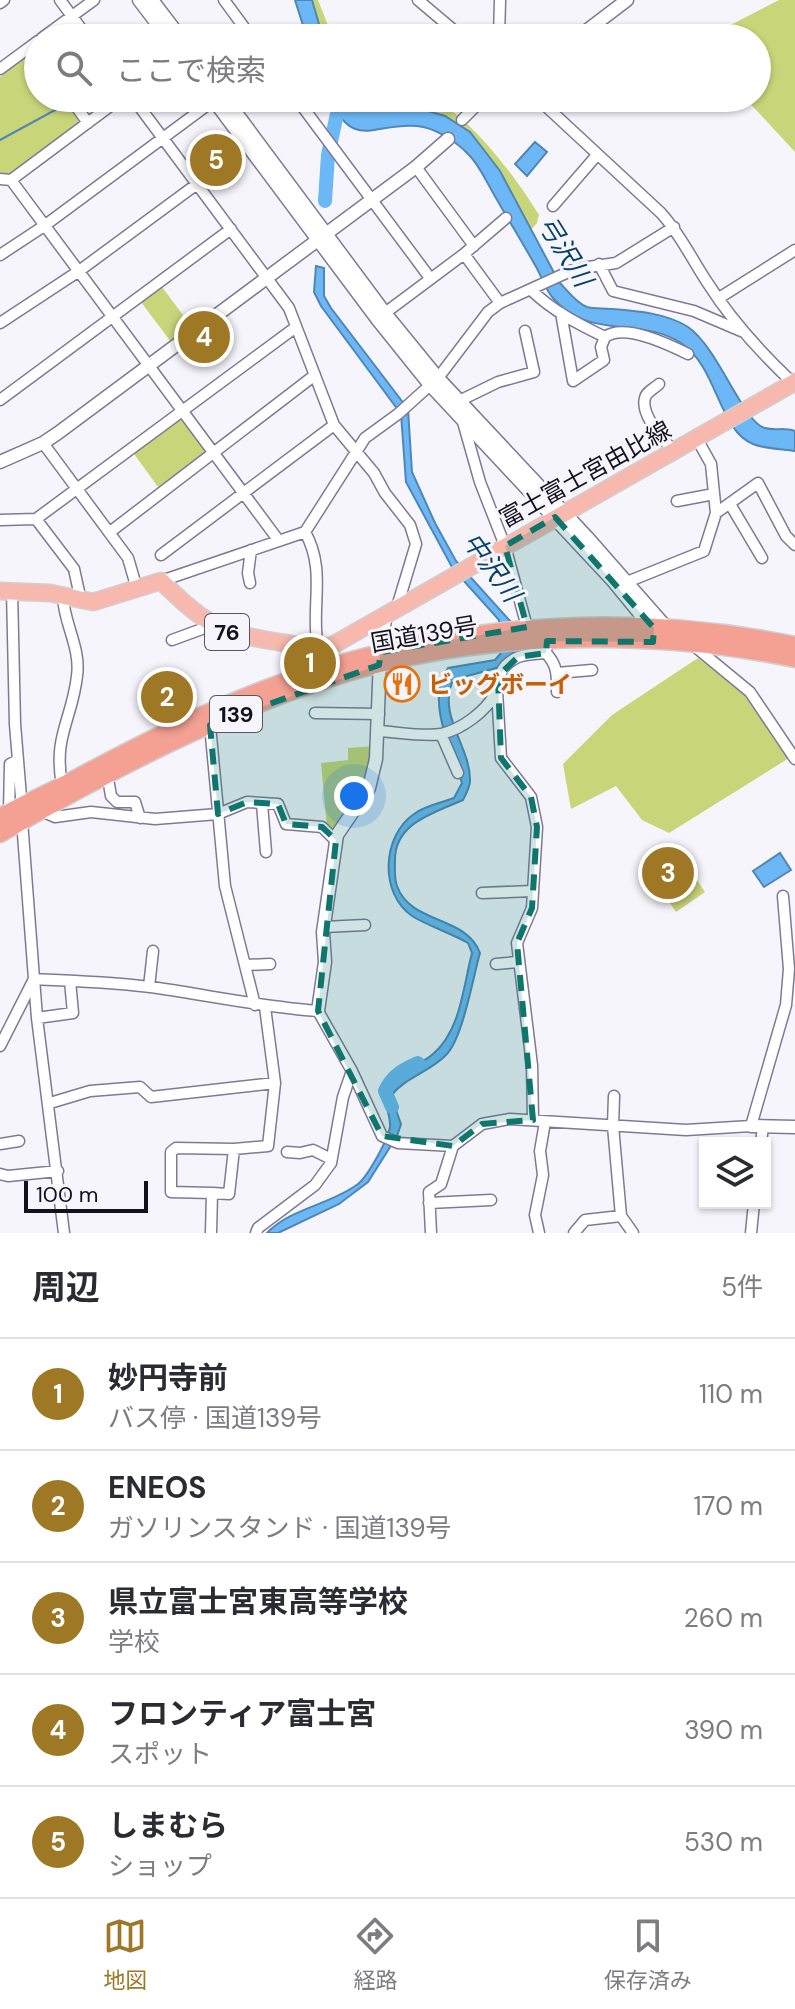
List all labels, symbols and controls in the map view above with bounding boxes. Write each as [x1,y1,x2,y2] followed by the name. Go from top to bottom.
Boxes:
[24,24,771,112] search box
[52,46,96,90] icon: search
[116,51,266,90] text: ここで検索
[190,130,242,190] pin: 5
[530,209,602,296] water label: 弓沢川
[178,307,230,367] pin: 4
[494,414,676,534] street label: 富士富士宮由比線
[455,525,530,611] water label: 中沢川
[368,609,480,659] street label: 国道139号
[205,614,249,650] road number: 76
[284,633,336,693] pin: 1
[383,665,421,703] restaurant icon: ビッグボーイ
[141,667,193,727] pin: 2
[428,669,572,700] place label: ビッグボーイ
[210,696,262,732] road number: 139
[334,776,374,816] your location
[642,843,694,903] pin: 3
[699,1137,771,1209] map controls
[699,1137,771,1209] button: layers
[24,1177,148,1213] scale bar
[36,1180,98,1209] text: 100 m
[32,1265,100,1310] text: 周辺
[721,1270,763,1304] text: 5件
[108,1358,228,1397] text: 妙円寺前
[53,1377,63,1411] text: 1
[699,1377,763,1411] text: 110 m
[108,1401,322,1435] text: バス停 · 国道139号
[108,1468,207,1507] text: ENEOS
[50,1489,66,1523] text: 2
[694,1489,763,1523] text: 170 m
[108,1511,452,1545] text: ガソリンスタンド · 国道139号
[108,1582,408,1621] text: 県立富士宮東高等学校
[50,1601,66,1635] text: 3
[684,1601,763,1635] text: 260 m
[108,1625,160,1659] text: 学校
[108,1694,376,1733] text: フロンティア富士宮
[50,1713,66,1747] text: 4
[684,1713,763,1747] text: 390 m
[108,1737,212,1771] text: スポット
[108,1806,228,1845] text: しまむら
[50,1825,66,1859] text: 5
[684,1825,763,1859] text: 530 m
[108,1849,212,1883] text: ショップ
[103,1914,147,1995] tab: 地図
[353,1914,398,1995] tab: 経路
[604,1914,692,1995] tab: 保存済み

